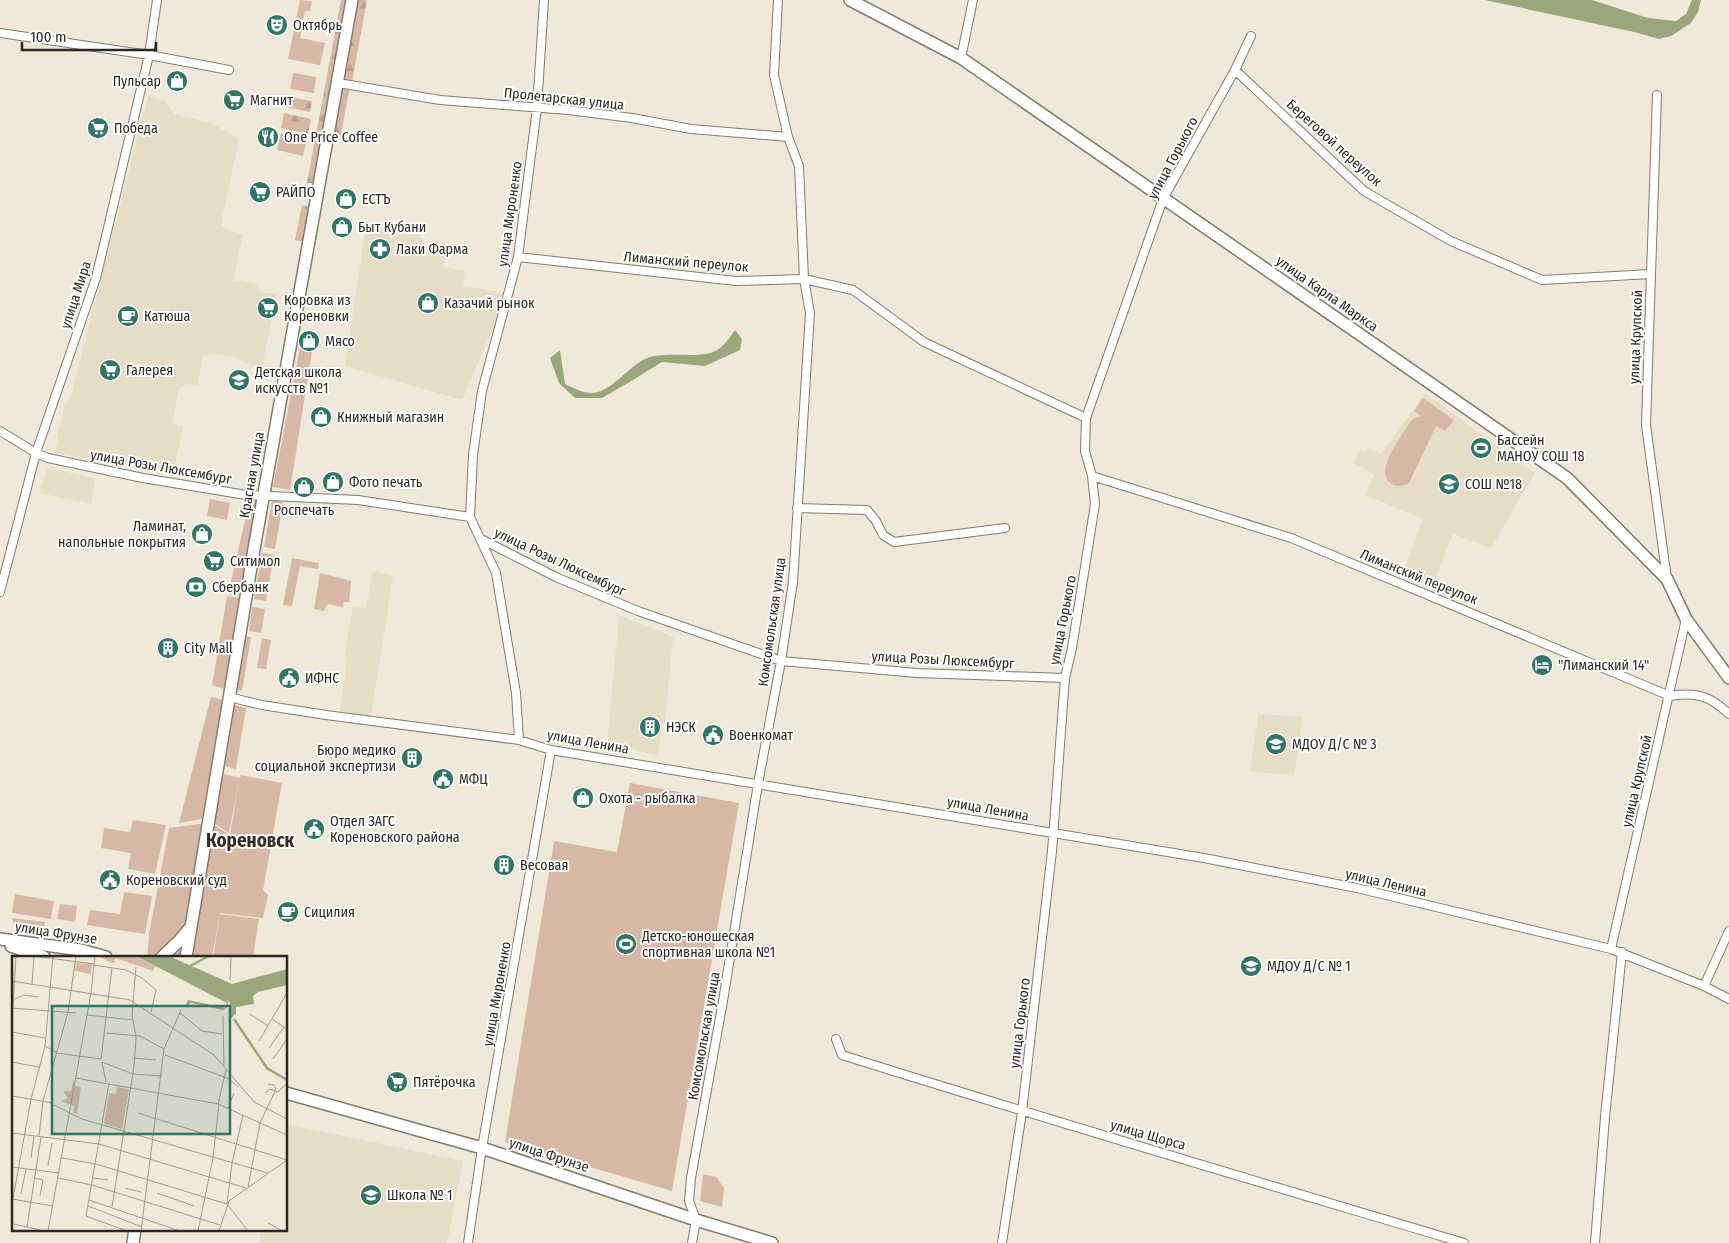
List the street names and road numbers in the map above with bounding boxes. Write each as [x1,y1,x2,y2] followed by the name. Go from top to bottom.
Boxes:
[503,84,625,114] street label: Пролетарская улица
[1283,96,1385,190] street label: Береговой переулок
[1144,114,1202,202] street label: улица Горького
[494,160,526,268] street label: улица Мироненко
[623,248,750,276] street label: Лиманский переулок
[1273,252,1381,336] street label: улица Карла Маркса
[57,259,95,331] street label: улица Мира
[1626,290,1646,384] street label: улица Крупской
[236,430,268,519] street label: Красная улица
[89,446,234,488] street label: улица Розы Люксембург
[492,524,629,600] street label: улица Розы Люксембург
[1358,546,1481,609] street label: Лиманский переулок
[755,556,789,688] street label: Комсомольская улица
[1046,574,1080,666] street label: улица Горького
[871,648,1016,672] street label: улица Розы Люксембург
[546,726,630,758] street label: улица Ленина
[1618,733,1656,829] street label: улица Крупской
[946,793,1030,825] street label: улица Ленина
[1344,865,1428,901] street label: улица Ленина
[14,918,98,948] street label: улица Фрунзе
[479,940,515,1048] street label: улица Мироненко
[684,970,724,1102] street label: Комсомольская улица
[1006,977,1034,1069] street label: улица Горького
[1108,1116,1188,1154] street label: улица Щорса
[507,1134,591,1176] street label: улица Фрунзе

